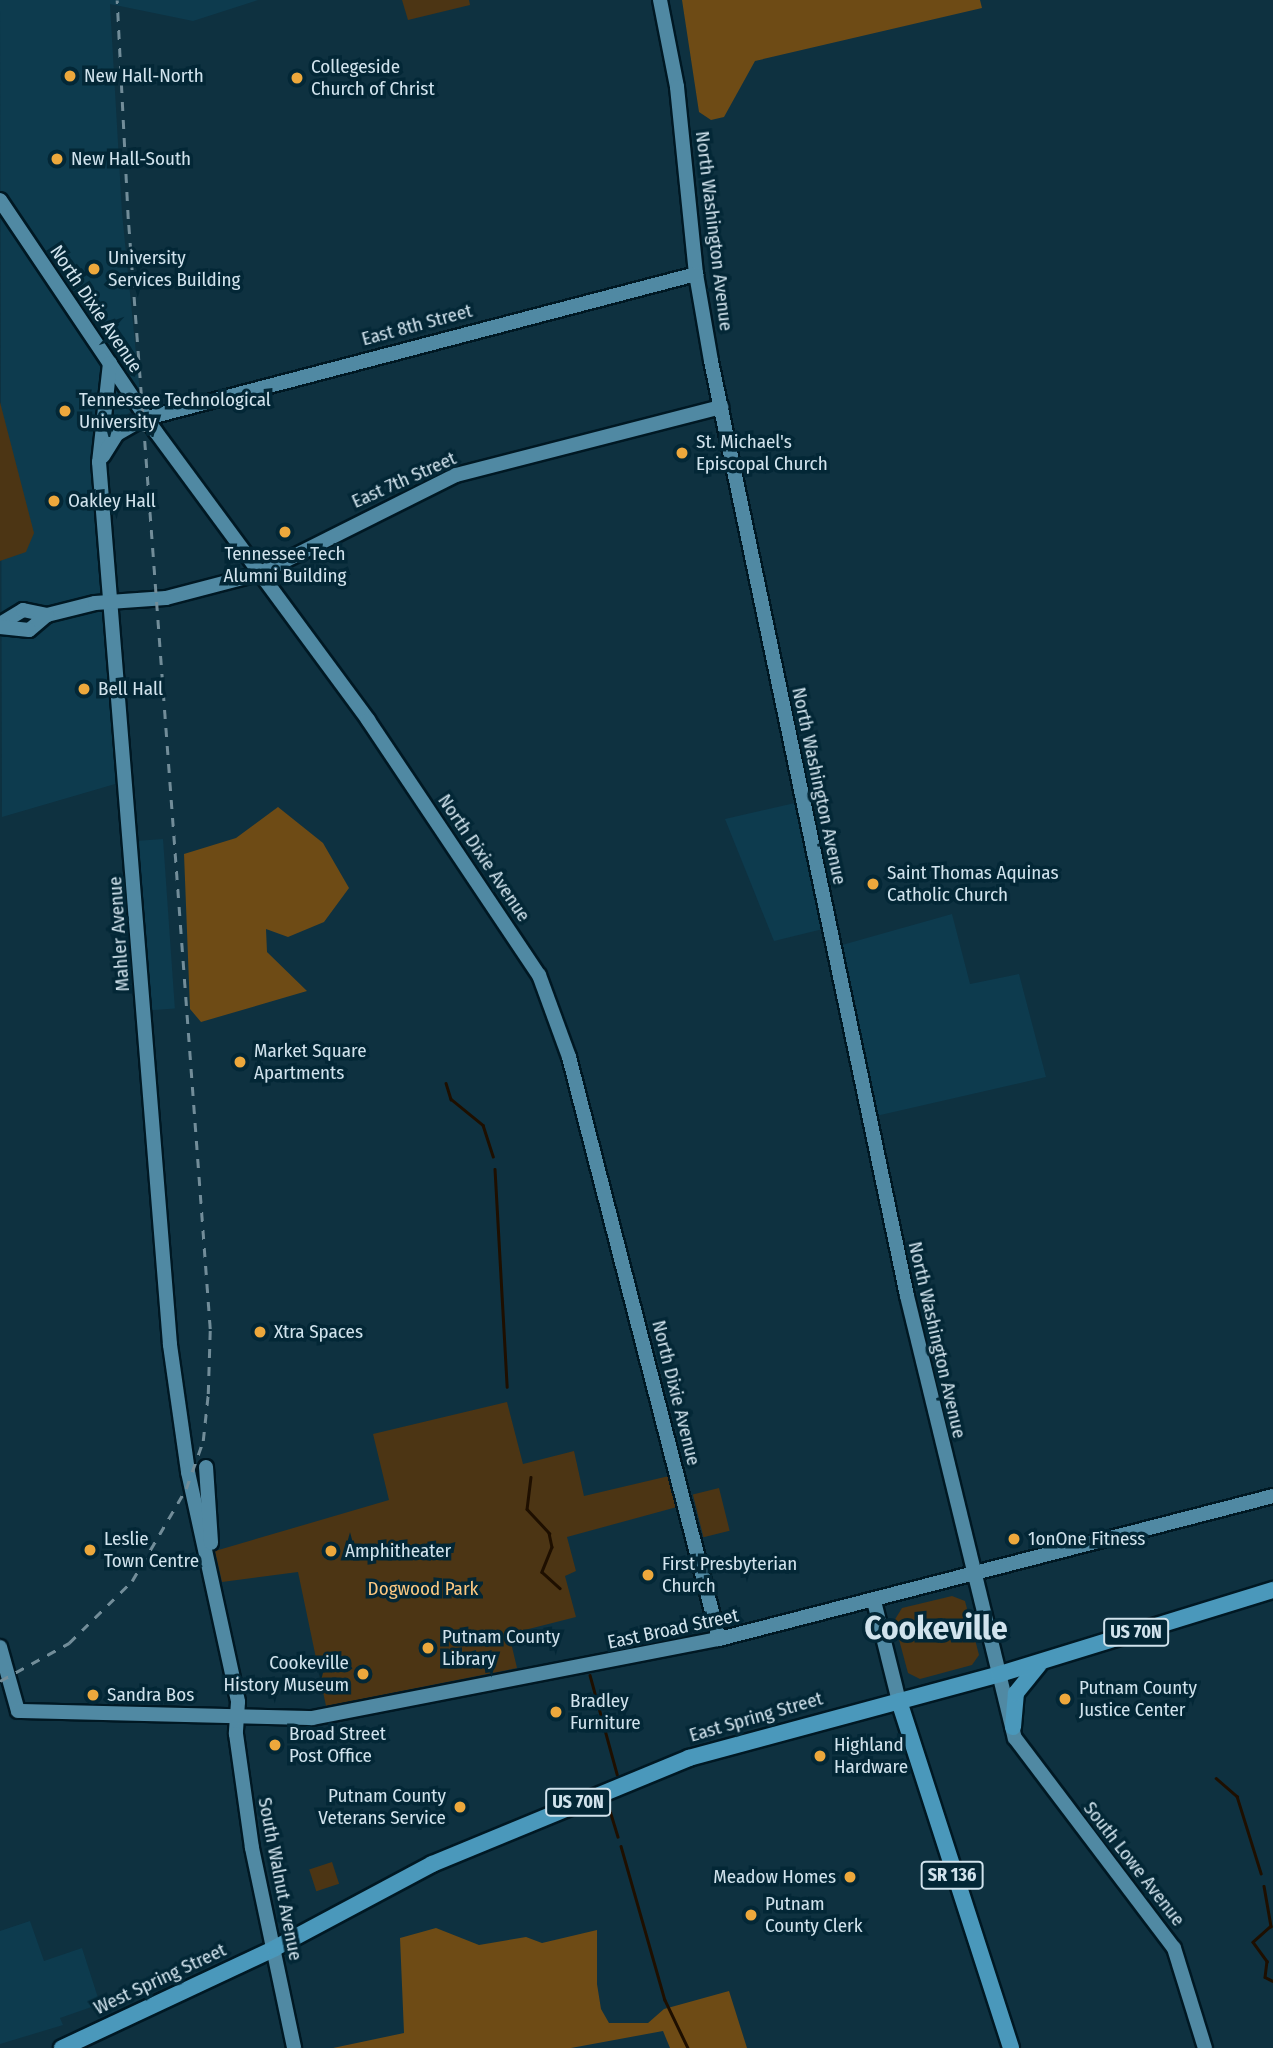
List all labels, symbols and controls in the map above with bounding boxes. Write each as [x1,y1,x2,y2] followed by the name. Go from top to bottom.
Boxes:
[311,56,435,100] place label: Collegeside Church of Christ
[84,65,204,87] place label: New Hall-North
[62,68,78,84] marker: New Hall-North
[289,70,305,86] marker: Collegeside Church of Christ
[690,130,738,332] street label: North Washington Avenue
[71,148,191,170] place label: New Hall-South
[49,151,65,167] marker: New Hall-South
[45,241,147,377] street label: North Dixie Avenue
[108,247,240,291] place label: University Services Building
[86,261,102,277] marker: University Services Building
[359,299,475,351] street label: East 8th Street
[79,389,271,433] place label: Tennessee Technological University
[57,403,73,419] marker: Tennessee Technological University
[696,431,828,475] place label: St. Michael's Episcopal Church
[674,445,690,461] marker: St. Michael's Episcopal Church
[348,447,460,513] street label: East 7th Street
[68,490,156,512] place label: Oakley Hall
[46,493,62,509] marker: Oakley Hall
[277,524,293,540] marker: Tennessee Tech Alumni Building
[224,543,346,587] place label: Tennessee Tech Alumni Building
[98,678,163,700] place label: Bell Hall
[76,681,92,697] marker: Bell Hall
[787,685,851,887] street label: North Washington Avenue
[433,790,535,926] street label: North Dixie Avenue
[887,862,1059,906] place label: Saint Thomas Aquinas Catholic Church
[104,876,134,992] street label: Mahler Avenue
[865,876,881,892] marker: Saint Thomas Aquinas Catholic Church
[254,1040,367,1084] place label: Market Square Apartments
[232,1054,248,1070] marker: Market Square Apartments
[903,1239,971,1441] street label: North Washington Avenue
[647,1318,705,1468] street label: North Dixie Avenue
[274,1321,363,1343] place label: Xtra Spaces
[252,1324,268,1340] marker: Xtra Spaces
[104,1528,199,1572] place label: Leslie Town Centre
[1028,1528,1145,1550] place label: 1onOne Fitness
[1006,1531,1022,1547] marker: 1onOne Fitness
[345,1540,451,1562] place label: Amphitheater
[82,1542,98,1558] marker: Leslie Town Centre
[323,1543,339,1559] marker: Amphitheater
[662,1553,797,1597] place label: First Presbyterian Church
[640,1567,656,1583] marker: First Presbyterian Church
[368,1578,478,1600] park label: Dogwood Park
[605,1604,741,1654] street label: East Broad Street
[864,1609,1008,1649] district label: Cookeville
[1103,1618,1169,1646] road number: US 70N
[442,1626,560,1670] place label: Putnam County Library
[420,1640,436,1656] marker: Putnam County Library
[224,1652,349,1696] place label: Cookeville History Museum
[355,1666,371,1682] marker: Cookeville History Museum
[1079,1677,1197,1721] place label: Putnam County Justice Center
[107,1684,194,1706] place label: Sandra Bos
[85,1687,101,1703] marker: Sandra Bos
[687,1687,825,1747] street label: East Spring Street
[570,1690,641,1734] place label: Bradley Furniture
[1057,1691,1073,1707] marker: Putnam County Justice Center
[548,1704,564,1720] marker: Bradley Furniture
[289,1723,386,1767] place label: Broad Street Post Office
[834,1734,908,1778] place label: Highland Hardware
[267,1737,283,1753] marker: Broad Street Post Office
[812,1748,828,1764] marker: Highland Hardware
[318,1785,446,1829] place label: Putnam County Veterans Service
[545,1788,611,1816] road number: US 70N
[253,1796,307,1962] street label: South Walnut Avenue
[1078,1797,1190,1931] street label: South Lowe Avenue
[452,1799,468,1815] marker: Putnam County Veterans Service
[920,1860,984,1889] road number: SR 136
[713,1866,836,1888] place label: Meadow Homes
[842,1869,858,1885] marker: Meadow Homes
[765,1893,863,1937] place label: Putnam County Clerk
[743,1907,759,1923] marker: Putnam County Clerk
[90,1938,230,2020] street label: West Spring Street

